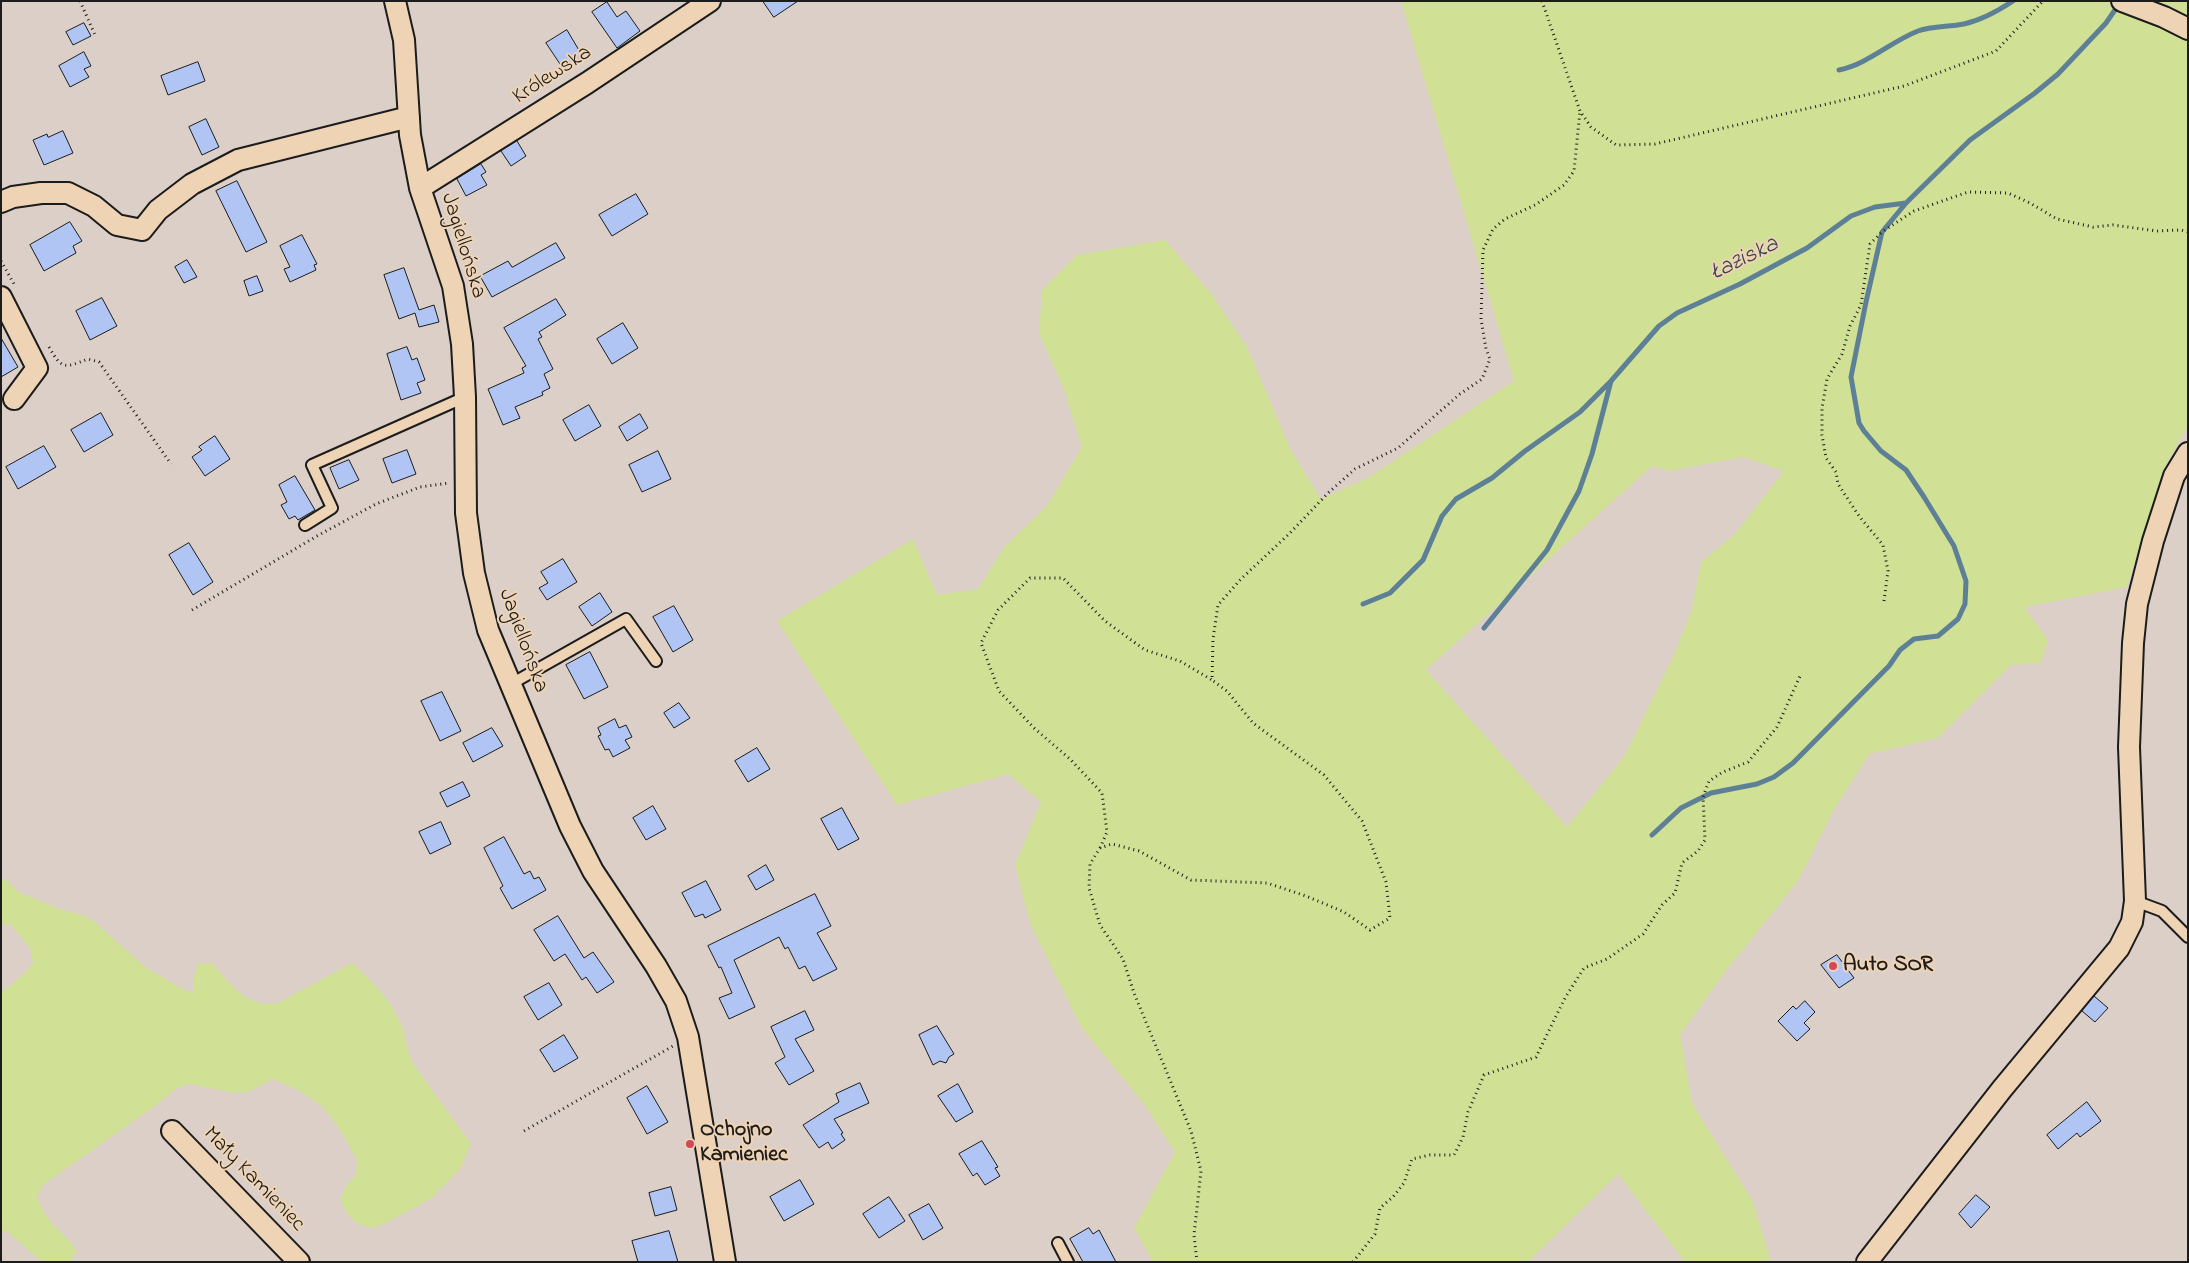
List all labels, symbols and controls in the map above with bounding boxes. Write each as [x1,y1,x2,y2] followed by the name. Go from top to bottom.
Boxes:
[509,41,597,111] street label: Królewska
[433,190,491,302] street label: Jagiellońska
[1706,231,1784,289] water label: Łaziska
[491,585,553,697] street label: Jagiellońska
[1843,953,1933,979] place label: Auto SOR
[1827,960,1839,972] marker: Auto SOR
[700,1118,788,1170] place label: Ochojno Kamieniec
[196,1122,310,1238] street label: Mały Kamieniec
[684,1138,696,1150] marker: Ochojno Kamieniec

